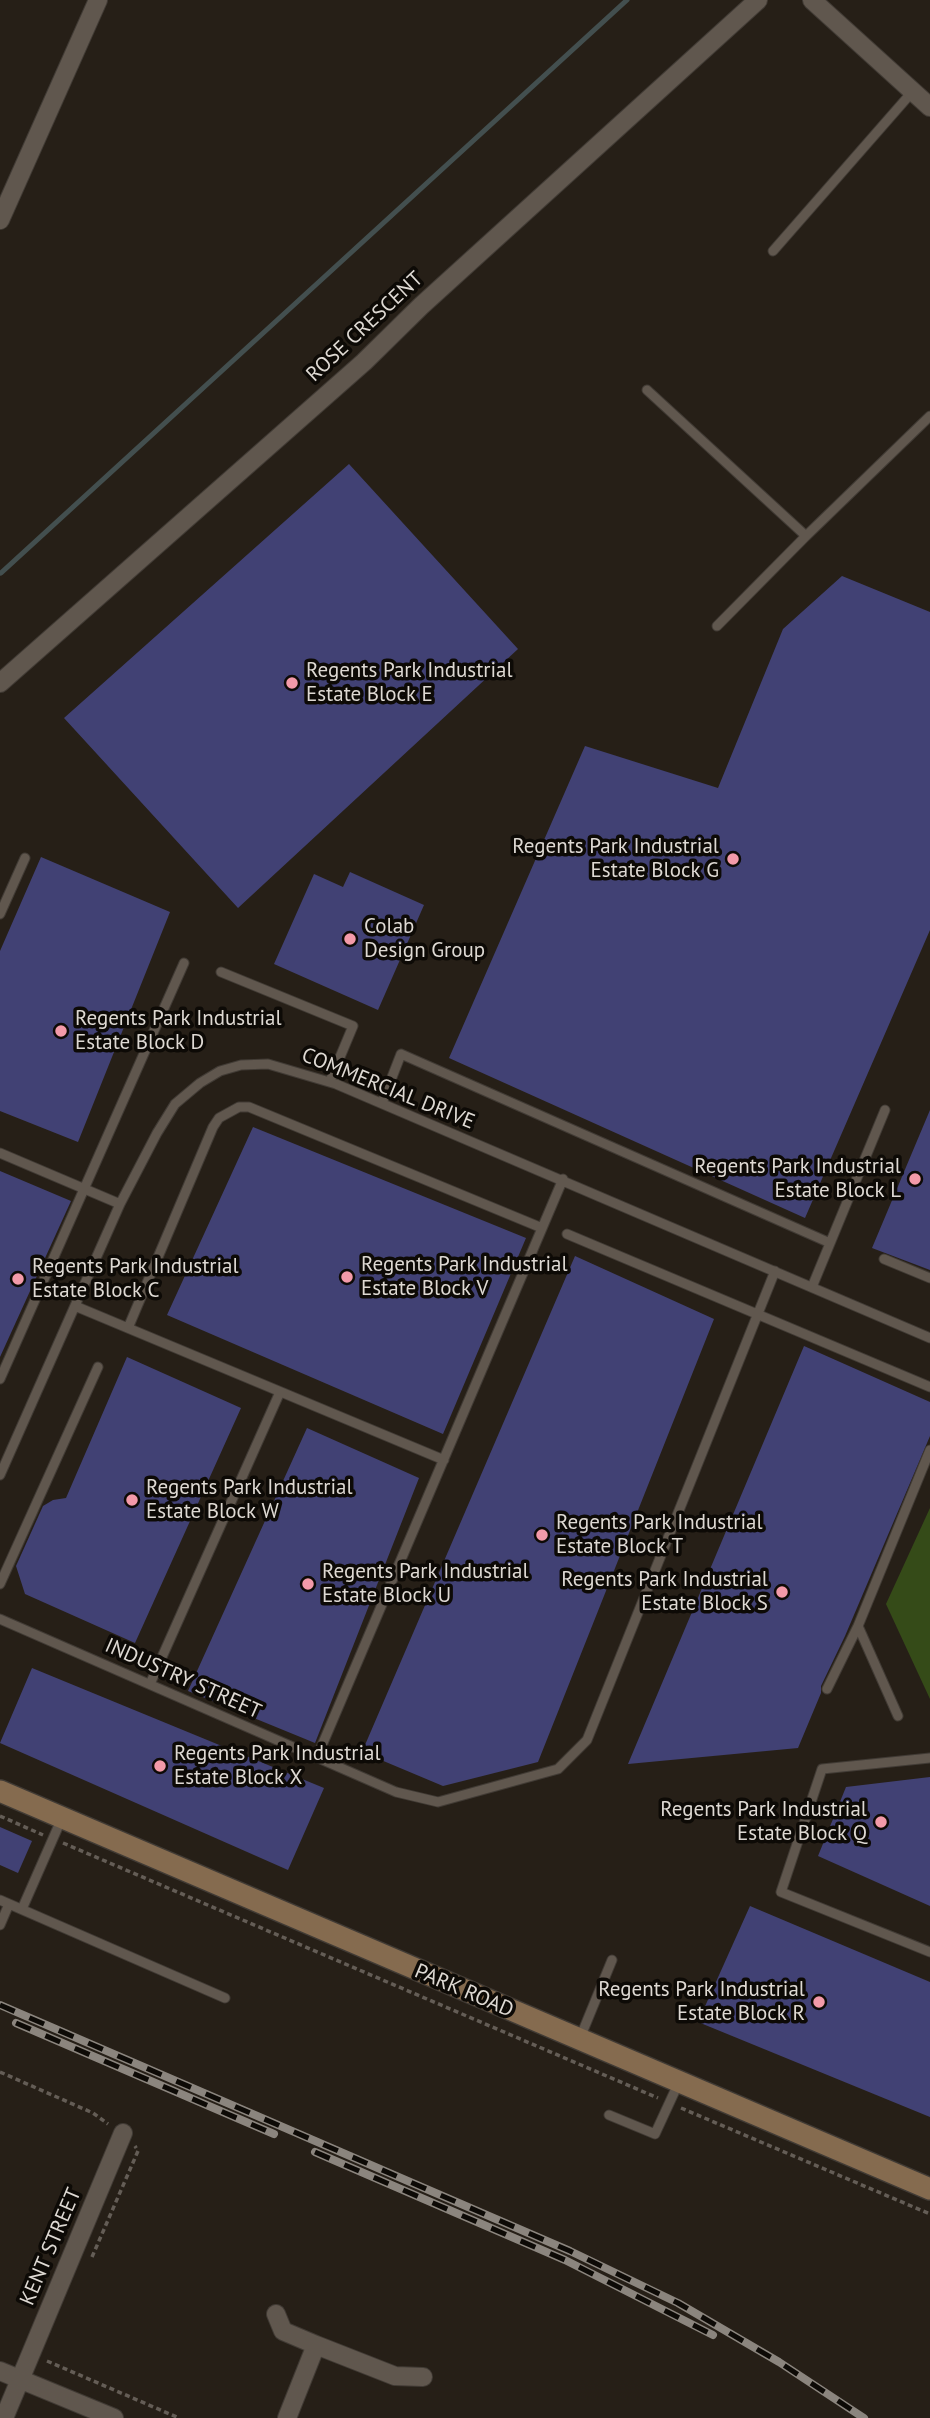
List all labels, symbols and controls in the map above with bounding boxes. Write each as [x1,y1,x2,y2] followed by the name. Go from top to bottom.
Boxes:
[302,267,428,387] street label: ROSE CRESCENT
[306,658,513,708] place label: Regents Park Industrial Estate Block E
[284,675,300,691] marker: Regents Park Industrial Estate Block E
[512,834,719,884] place label: Regents Park Industrial Estate Block G
[725,851,741,867] marker: Regents Park Industrial Estate Block G
[364,914,485,964] place label: Colab Design Group
[342,931,358,947] marker: Colab Design Group
[75,1006,282,1056] place label: Regents Park Industrial Estate Block D
[53,1023,69,1039] marker: Regents Park Industrial Estate Block D
[298,1043,478,1135] street label: COMMERCIAL DRIVE
[694,1154,901,1204] place label: Regents Park Industrial Estate Block L
[907,1171,923,1187] marker: Regents Park Industrial Estate Block L
[361,1252,568,1302] place label: Regents Park Industrial Estate Block V
[32,1254,239,1304] place label: Regents Park Industrial Estate Block C
[339,1269,355,1285] marker: Regents Park Industrial Estate Block V
[10,1271,26,1287] marker: Regents Park Industrial Estate Block C
[146,1475,353,1525] place label: Regents Park Industrial Estate Block W
[124,1492,140,1508] marker: Regents Park Industrial Estate Block W
[556,1510,763,1560] place label: Regents Park Industrial Estate Block T
[534,1527,550,1543] marker: Regents Park Industrial Estate Block T
[322,1559,529,1609] place label: Regents Park Industrial Estate Block U
[561,1567,768,1617] place label: Regents Park Industrial Estate Block S
[300,1576,316,1592] marker: Regents Park Industrial Estate Block U
[774,1584,790,1600] marker: Regents Park Industrial Estate Block S
[101,1633,265,1725] street label: INDUSTRY STREET
[174,1741,381,1791] place label: Regents Park Industrial Estate Block X
[152,1758,168,1774] marker: Regents Park Industrial Estate Block X
[660,1797,867,1847] place label: Regents Park Industrial Estate Block Q
[873,1814,889,1830] marker: Regents Park Industrial Estate Block Q
[411,1959,517,2023] street label: PARK ROAD
[598,1977,805,2027] place label: Regents Park Industrial Estate Block R
[811,1994,827,2010] marker: Regents Park Industrial Estate Block R
[15,2185,87,2309] street label: KENT STREET

